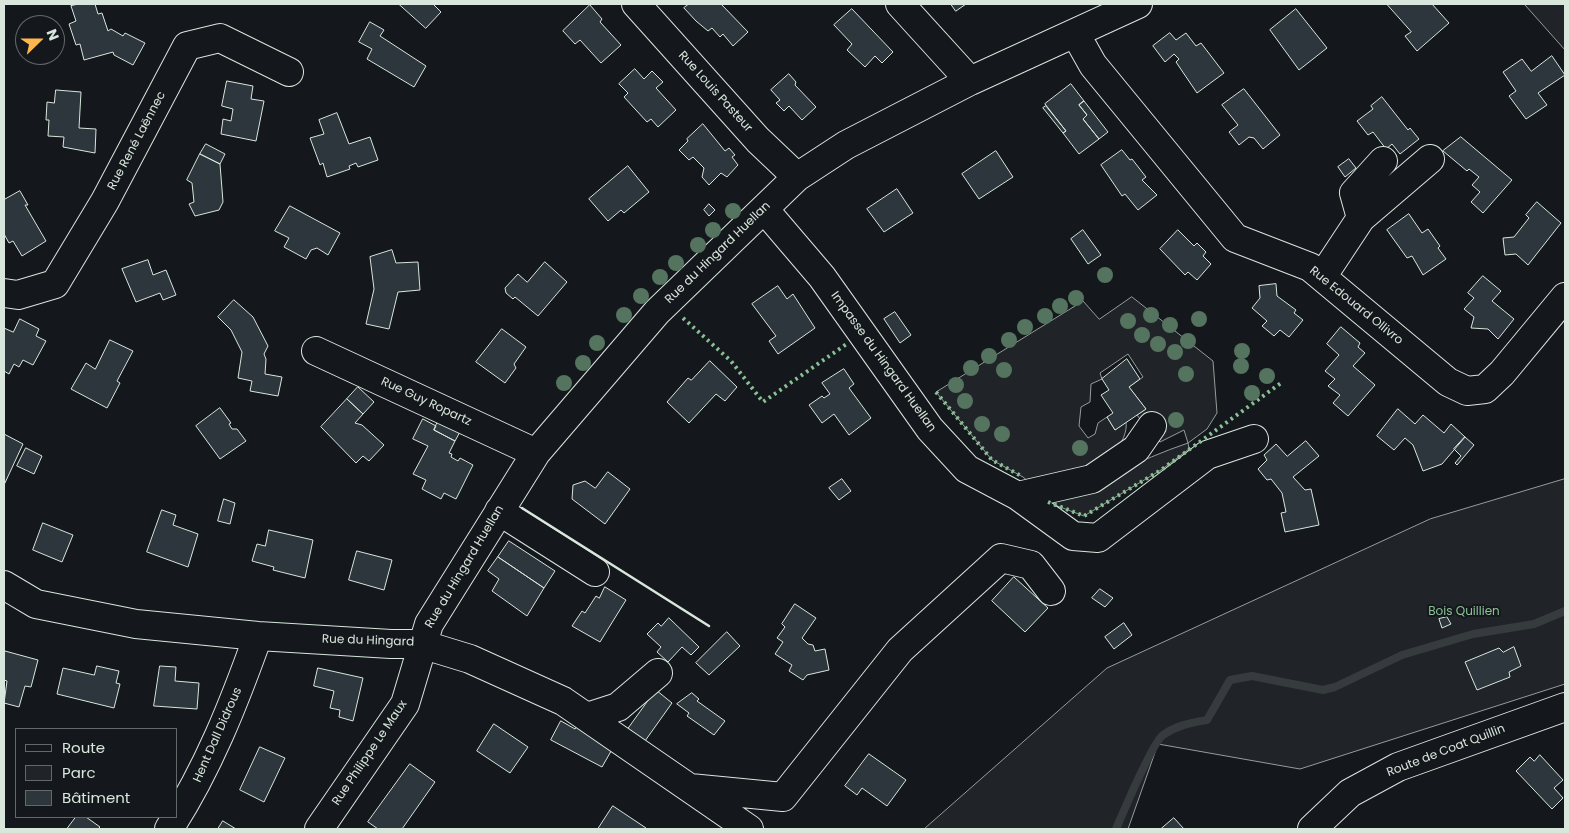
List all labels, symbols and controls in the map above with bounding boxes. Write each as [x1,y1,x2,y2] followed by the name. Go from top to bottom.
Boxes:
[15,15,65,65] north arrow
[42,26,64,43] text: N
[675,49,755,135] street label: Rue Louis Pasteur
[105,89,169,193] street label: Rue René Laënnec
[662,199,774,307] street label: Rue du Hingard Huellan
[1306,264,1406,348] street label: Rue Edouard Ollivro
[827,289,939,435] street label: Impasse du Hingard Huellan
[379,375,473,429] street label: Rue Guy Ropartz
[423,503,507,631] street label: Rue du Hingard Huellan
[1428,605,1500,619] park label: Bois Quillien
[322,632,414,650] street label: Rue du Hingard
[191,685,245,785] street label: Hent Dall Didrous
[329,698,411,808] street label: Rue Philippe Le Maux
[1385,722,1507,780] street label: Route de Coat Quillin
[15,728,178,818] legend
[62,737,105,758] text: Route
[62,762,96,783] text: Parc
[62,787,130,808] text: Bâtiment

